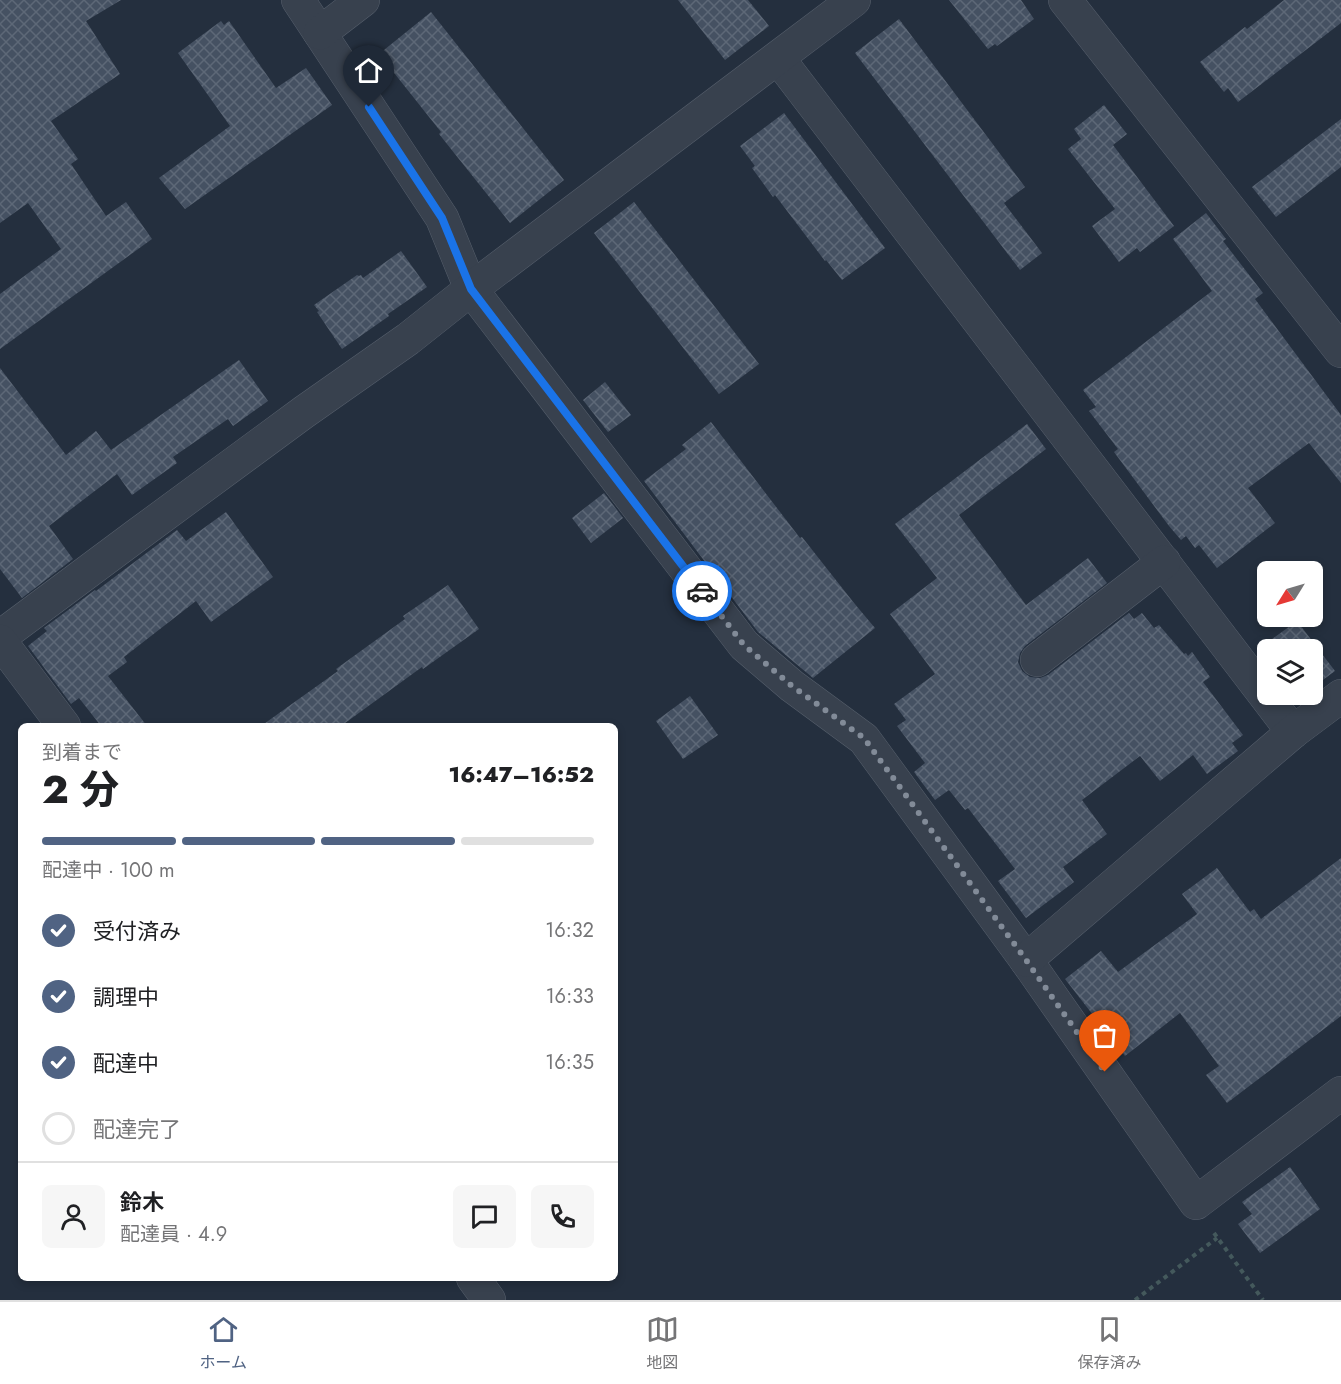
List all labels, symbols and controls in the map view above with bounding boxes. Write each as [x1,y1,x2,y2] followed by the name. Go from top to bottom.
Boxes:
[343,45,394,107] pin
[352,54,385,87] icon: home
[672,561,732,621] courier
[1257,561,1323,627] north arrow
[1257,561,1323,705] map controls
[686,575,719,608] icon: car
[1257,639,1323,705] button: layers
[42,738,122,767] text: 到着まで
[449,758,594,790] text: 16:47–16:52
[42,761,119,818] text: 2 分
[42,856,175,885] text: 配達中 · 100 m
[42,914,75,947] icon: check
[93,915,181,947] text: 受付済み
[545,916,594,945] text: 16:32
[42,980,75,1013] icon: check
[93,981,159,1013] text: 調理中
[546,982,594,1011] text: 16:33
[1079,1010,1130,1072] pin
[1088,1019,1121,1052] icon: bag
[42,1046,75,1079] icon: check
[93,1047,159,1079] text: 配達中
[545,1048,594,1077] text: 16:35
[93,1113,181,1145] text: 配達完了
[42,1185,105,1248] button: person
[453,1185,516,1248] button: chat
[531,1185,594,1248] button: phone
[120,1186,164,1218] text: 鈴木
[120,1220,227,1249] text: 配達員 · 4.9
[199,1313,247,1374] tab: ホーム
[646,1313,679,1374] tab: 地図
[1078,1313,1142,1374] tab: 保存済み

